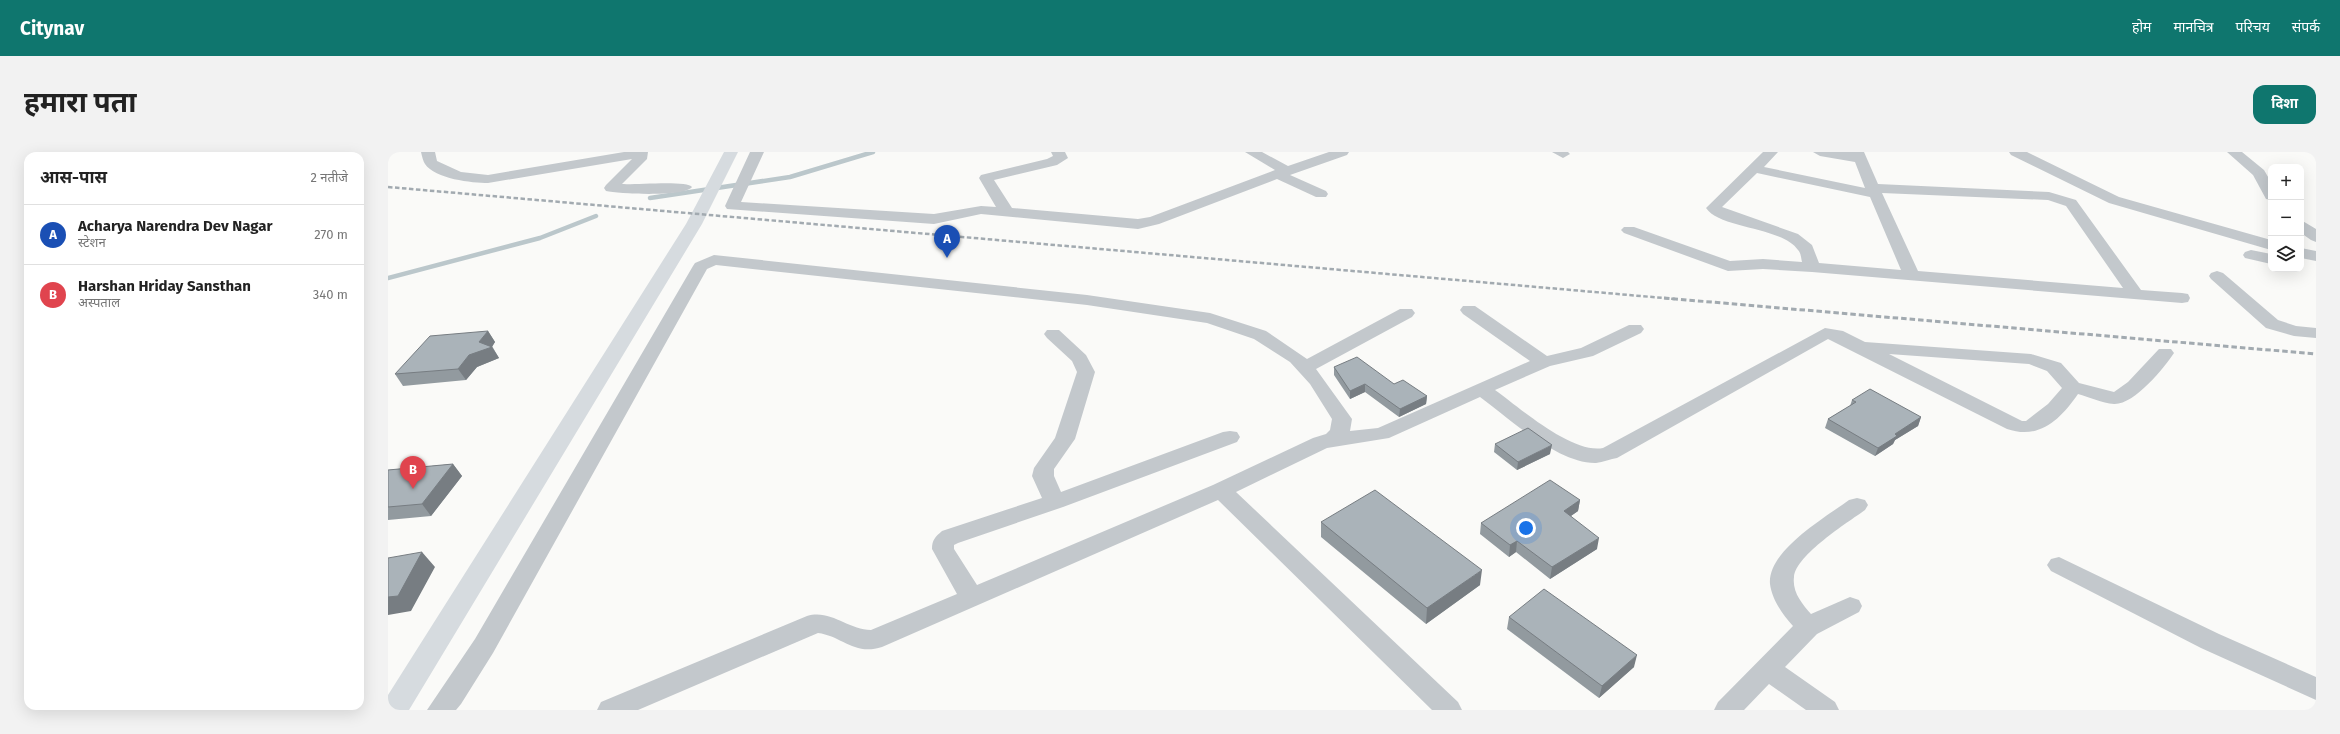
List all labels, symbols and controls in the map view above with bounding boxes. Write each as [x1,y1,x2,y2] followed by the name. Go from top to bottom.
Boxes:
[20,17,84,40] text: Citynav
[2132,19,2151,36] text: होम
[2173,19,2214,36] text: मानचित्र
[2236,19,2270,36] text: परिचय
[2292,19,2320,36] text: संपर्क
[2253,85,2316,124] button: दिशा
[24,86,136,119] text: हमारा पता
[2268,164,2304,272] map controls
[2268,164,2304,200] button: +
[40,167,107,188] text: आस-पास
[310,170,348,185] text: 2 नतीजे
[2268,200,2304,236] button: −
[78,217,272,235] text: Acharya Narendra Dev Nagar
[934,225,960,258] pin: A
[49,227,57,242] text: A
[314,227,348,242] text: 270 m
[78,235,106,250] text: स्टेशन
[2268,236,2304,272] button: layers
[78,277,251,295] text: Harshan Hriday Sansthan
[49,287,57,302] text: B
[313,287,348,302] text: 340 m
[78,295,120,310] text: अस्पताल
[400,456,426,489] pin: B
[1516,518,1536,538] your location

